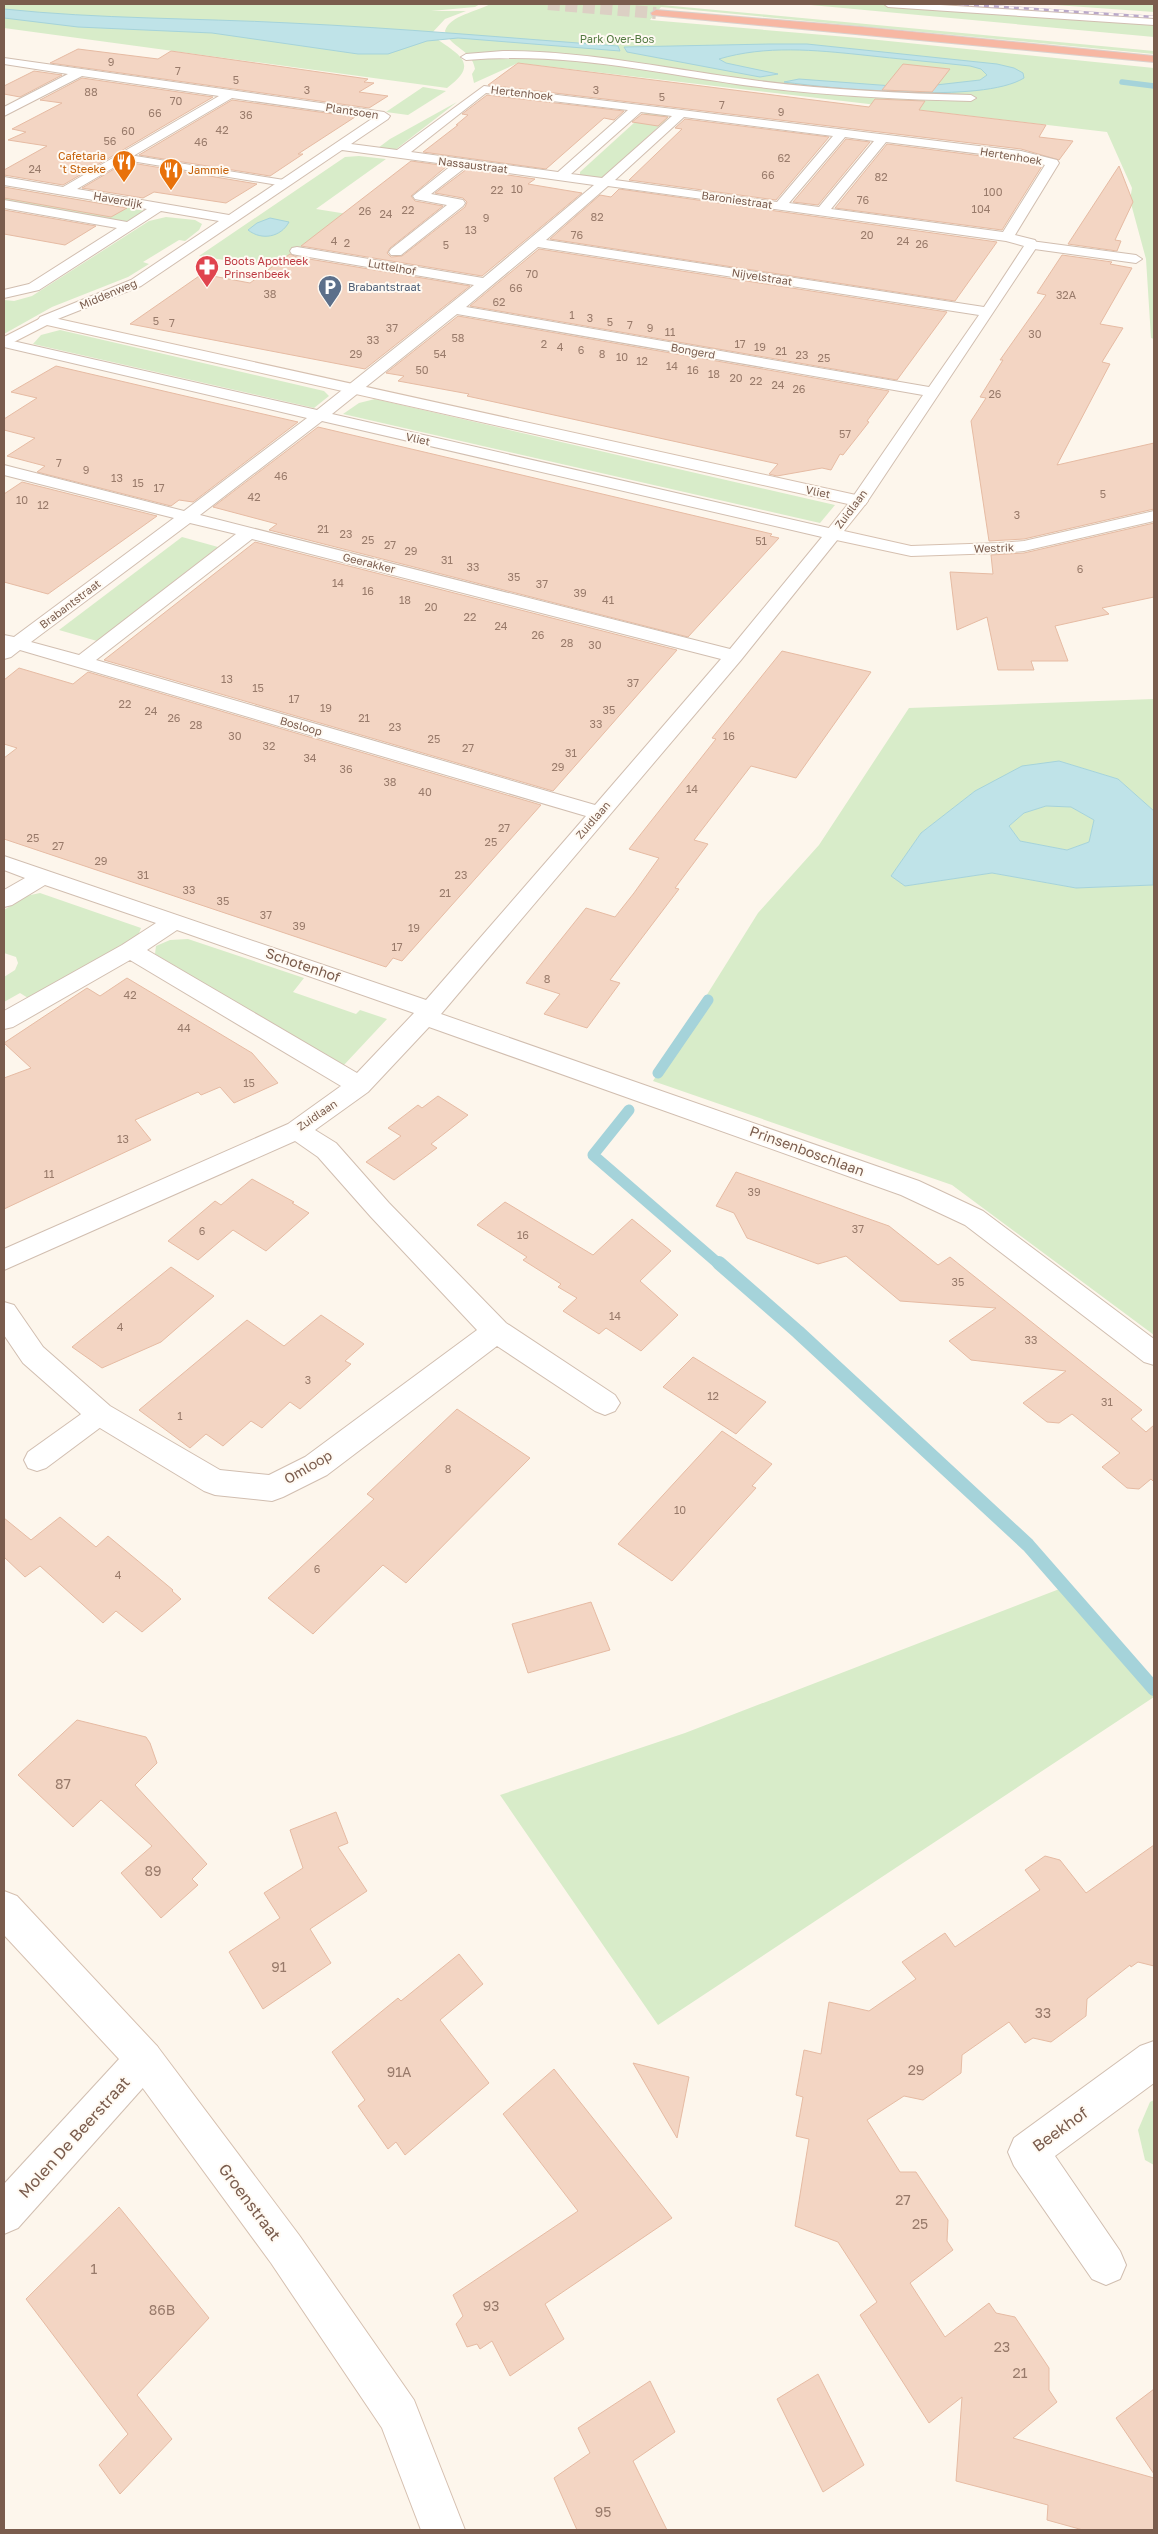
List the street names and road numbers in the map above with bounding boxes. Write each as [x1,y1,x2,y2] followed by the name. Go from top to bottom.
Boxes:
[490,82,554,103] street label: Hertenhoek
[325,100,380,121] street label: Plantsoen
[979,144,1043,167] street label: Hertenhoek
[437,154,509,175] street label: Nassaustraat
[701,188,773,211] street label: Baroniestraat
[92,189,144,210] street label: Haverdijk
[367,256,417,277] street label: Luttelhof
[731,265,793,288] street label: Nijvelstraat
[77,276,138,311] street label: Middenweg
[670,340,716,361] street label: Bongerd
[405,429,432,448] street label: Vliet
[805,483,831,500] street label: Vliet
[832,487,869,531] street label: Zuidlaan
[974,540,1014,555] street label: Westrik
[341,550,397,575] street label: Geerakker
[37,576,103,631] street label: Brabantstraat
[279,713,324,738] street label: Bosloop
[573,798,612,841] street label: Zuidlaan
[264,944,343,985] street label: Schotenhof
[294,1096,339,1133] street label: Zuidlaan
[748,1122,867,1179] street label: Prinsenboschlaan
[281,1446,335,1487] street label: Omloop
[14,2072,134,2202] street label: Molen De Beerstraat
[1028,2102,1092,2156] street label: Beekhof
[215,2159,285,2245] street label: Groenstraat

